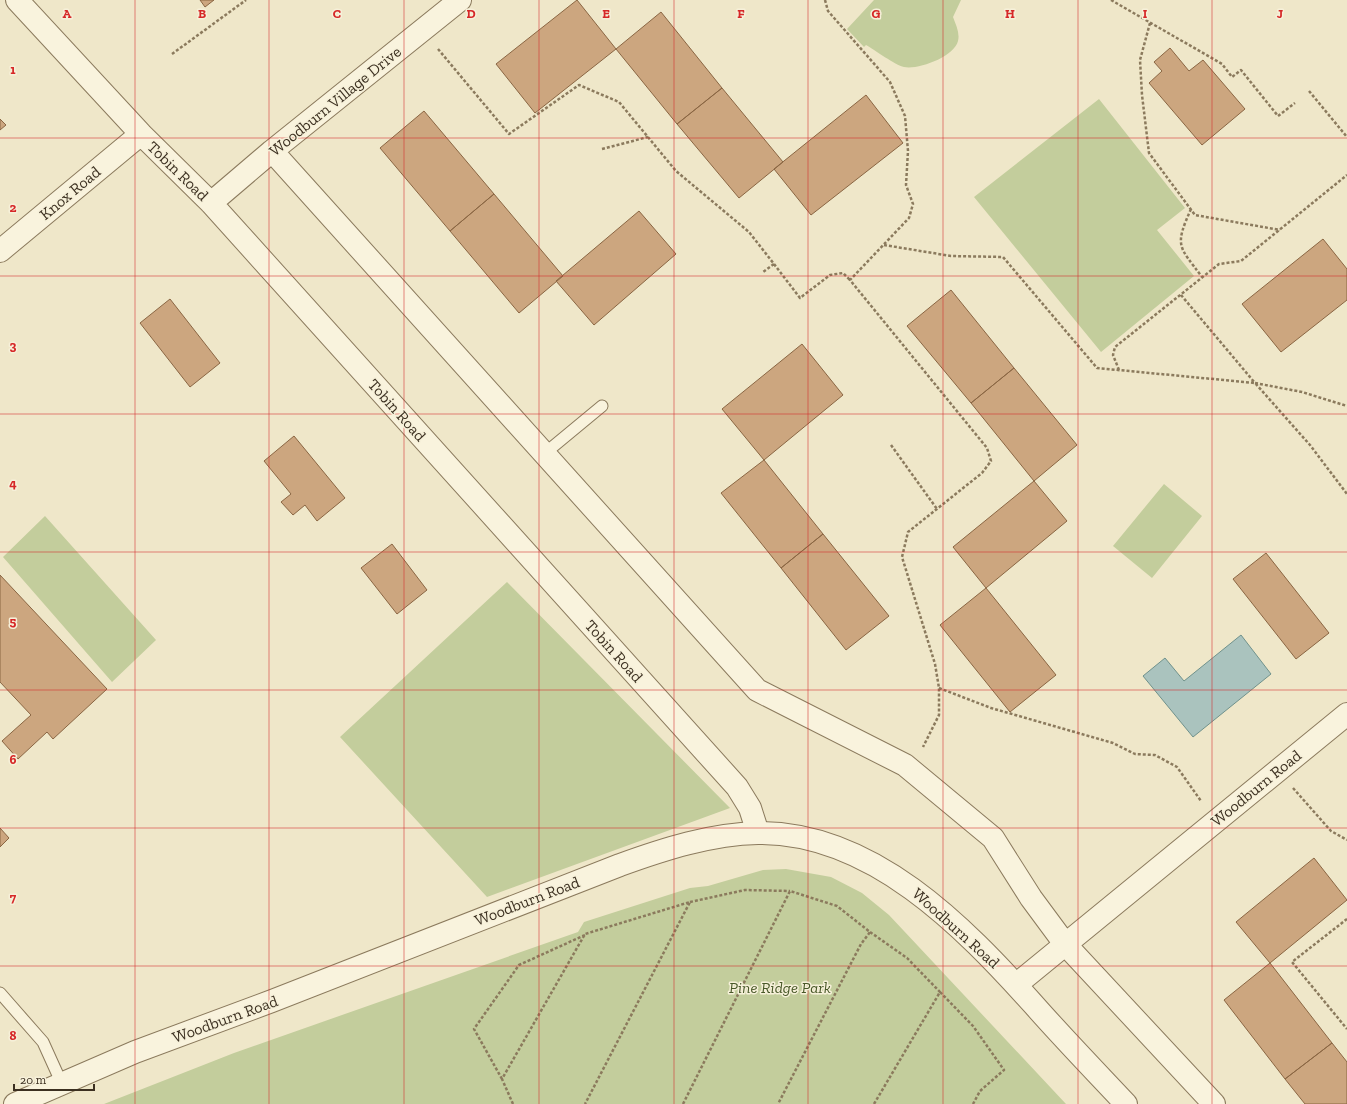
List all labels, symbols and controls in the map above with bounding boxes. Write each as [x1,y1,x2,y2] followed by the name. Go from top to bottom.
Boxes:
[63,6,72,21] text: A
[198,6,206,21] text: B
[333,6,341,21] text: C
[466,6,476,21] text: D
[602,6,610,21] text: E
[737,6,745,21] text: F
[872,6,881,21] text: G
[1005,6,1015,21] text: H
[1143,6,1148,21] text: I
[1277,6,1283,21] text: J
[265,42,405,160] street label: Woodburn Village Drive
[10,62,16,77] text: 1
[144,137,213,205] street label: Tobin Road
[36,162,104,224] street label: Knox Road
[10,200,17,215] text: 2
[10,338,17,353] text: 3
[364,375,430,445] street label: Tobin Road
[9,476,17,491] text: 4
[10,614,17,629] text: 5
[581,616,647,686] street label: Tobin Road
[1207,746,1305,830] street label: Woodburn Road
[10,752,17,767] text: 6
[472,872,582,930] street label: Woodburn Road
[908,884,1004,972] street label: Woodburn Road
[10,890,17,905] text: 7
[729,978,831,997] park label: Pine Ridge Park
[170,991,281,1047] street label: Woodburn Road
[9,1028,17,1043] text: 8
[14,1066,94,1092] scale bar
[20,1073,47,1087] text: 20 m

